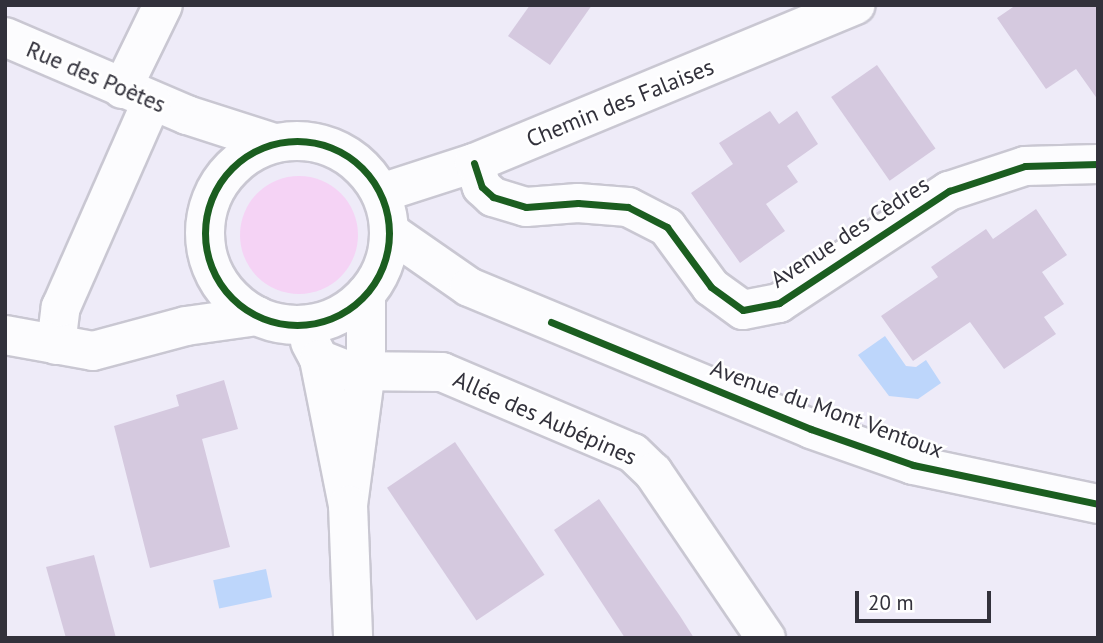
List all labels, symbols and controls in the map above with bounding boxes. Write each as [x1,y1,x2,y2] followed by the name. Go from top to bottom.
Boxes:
[22,35,170,119] street label: Rue des Poètes
[522,53,718,153] street label: Chemin des Falaises
[766,170,934,294] street label: Avenue des Cèdres
[707,354,947,464] street label: Avenue du Mont Ventoux
[449,365,641,471] street label: Allée des Aubépines
[858,576,995,620] scale bar
[868,589,914,616] text: 20 m

